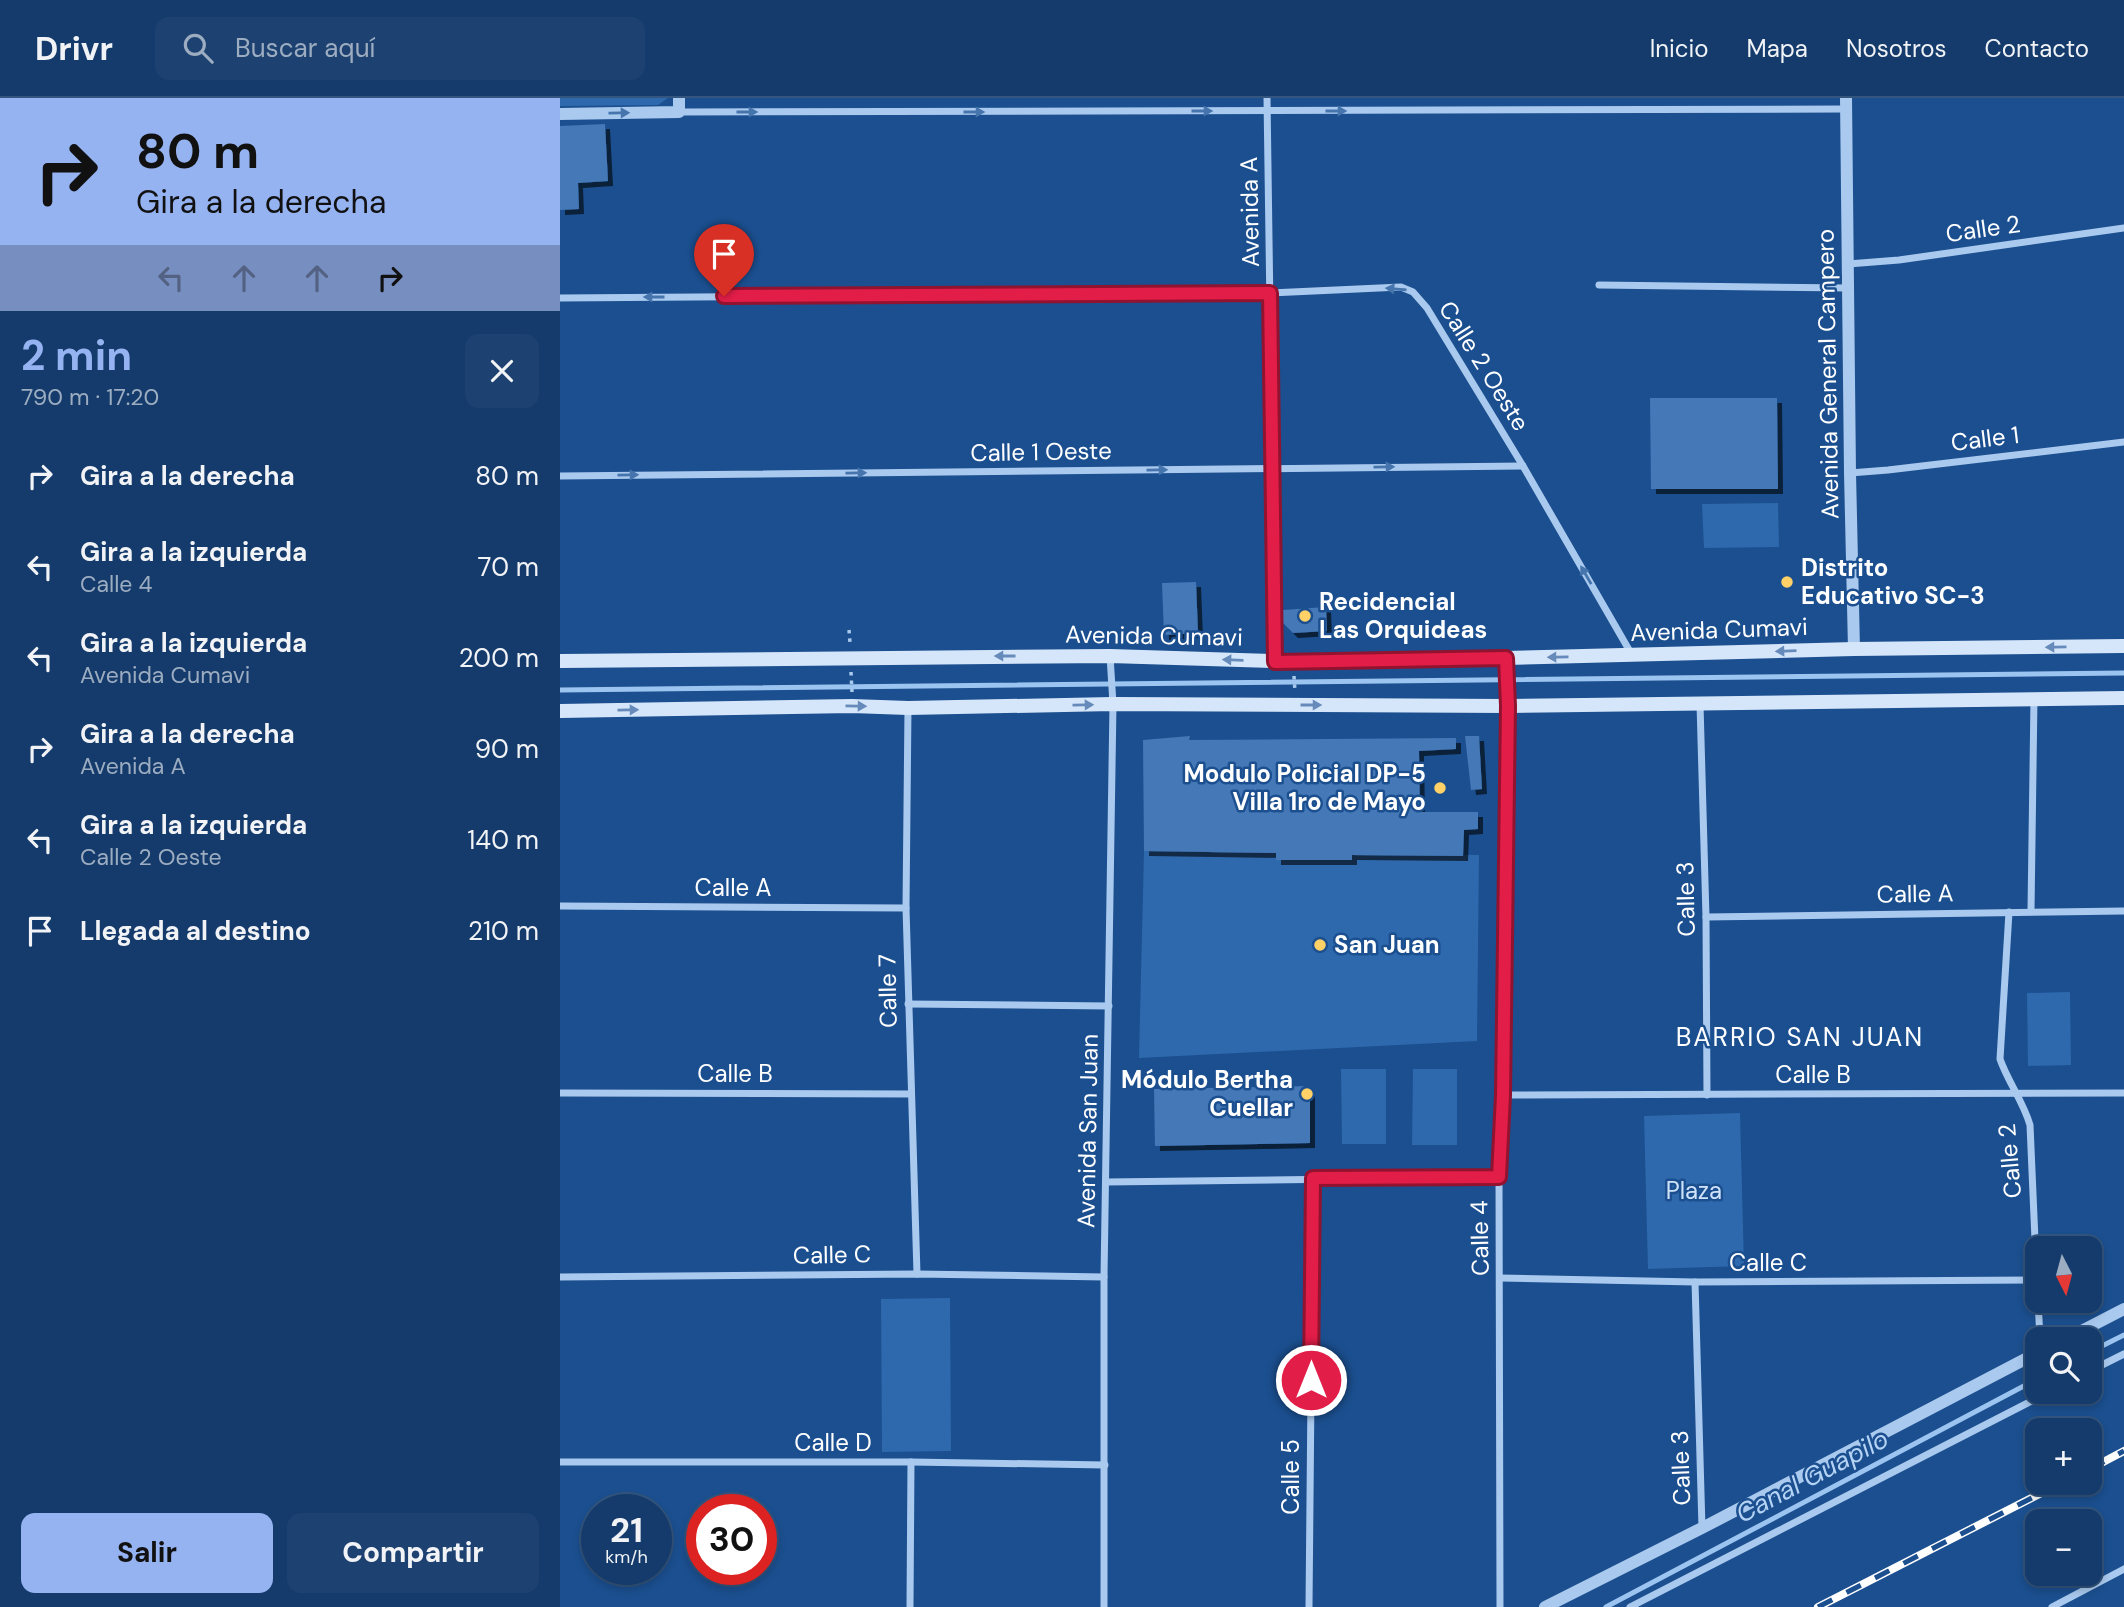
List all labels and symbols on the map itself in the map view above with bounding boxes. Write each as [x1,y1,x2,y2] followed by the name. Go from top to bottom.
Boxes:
[1191,105,1213,117] one-way arrow
[1325,105,1347,117] one-way arrow
[736,106,758,118] one-way arrow
[964,106,986,118] one-way arrow
[609,107,631,119] one-way arrow
[1233,157,1266,267] street label: Avenida A
[1944,208,2022,249] street label: Calle 2
[694,224,754,296] pin
[1809,229,1846,519] street label: Avenida General Campero
[1385,283,1407,294] one-way arrow
[643,291,665,303] one-way arrow
[1432,295,1537,437] street label: Calle 2 Oeste
[1949,419,2021,458] street label: Calle 1
[970,435,1112,468] street label: Calle 1 Oeste
[1373,462,1395,473] one-way arrow
[1146,464,1168,476] one-way arrow
[845,467,867,479] one-way arrow
[617,469,639,481] one-way arrow
[1801,552,1985,611] place label: Distrito Educativo SC-3
[1580,566,1592,585] one-way arrow
[1779,574,1795,590] marker: Distrito Educativo SC-3
[1319,586,1487,645] place label: Recidencial Las Orquideas
[1297,608,1313,624] marker: Recidencial Las Orquideas
[1630,611,1808,648] street label: Avenida Cumavi
[1065,618,1243,653] street label: Avenida Cumavi
[2045,641,2067,652] one-way arrow
[1774,645,1796,657] one-way arrow
[994,650,1016,662] one-way arrow
[1547,651,1569,663] one-way arrow
[1222,654,1244,665] one-way arrow
[1072,699,1094,710] one-way arrow
[1300,699,1322,711] one-way arrow
[845,701,867,712] one-way arrow
[617,704,639,716] one-way arrow
[1183,758,1426,817] place label: Modulo Policial DP-5 Villa 1ro de Mayo
[1432,780,1448,796] marker: Modulo Policial DP-5 Villa 1ro de Mayo
[1669,861,1702,937] street label: Calle 3
[695,872,772,903] street label: Calle A
[1876,877,1954,910] street label: Calle A
[1334,929,1440,960] place label: San Juan
[1312,937,1328,953] marker: San Juan
[871,954,904,1028] street label: Calle 7
[1676,1020,1924,1054] district label: BARRIO SAN JUAN
[1070,1034,1105,1228] street label: Avenida San Juan
[697,1058,773,1089] street label: Calle B
[1775,1059,1851,1090] street label: Calle B
[1121,1064,1293,1123] place label: Módulo Bertha Cuellar
[1299,1086,1315,1102] marker: Módulo Bertha Cuellar
[1991,1122,2028,1200] street label: Calle 2
[1666,1175,1722,1206] park label: Plaza
[1463,1200,1496,1276] street label: Calle 4
[2025,1236,2102,1312] north arrow
[793,1238,871,1271] street label: Calle C
[1729,1247,1807,1278] street label: Calle C
[1274,1343,1348,1417] position arrow
[1730,1421,1894,1531] water label: Canal Guapilo
[794,1427,872,1458] street label: Calle D
[1664,1430,1697,1506] street label: Calle 3
[1275,1439,1306,1515] street label: Calle 5
[686,1494,777,1585] speed limit sign: 30

